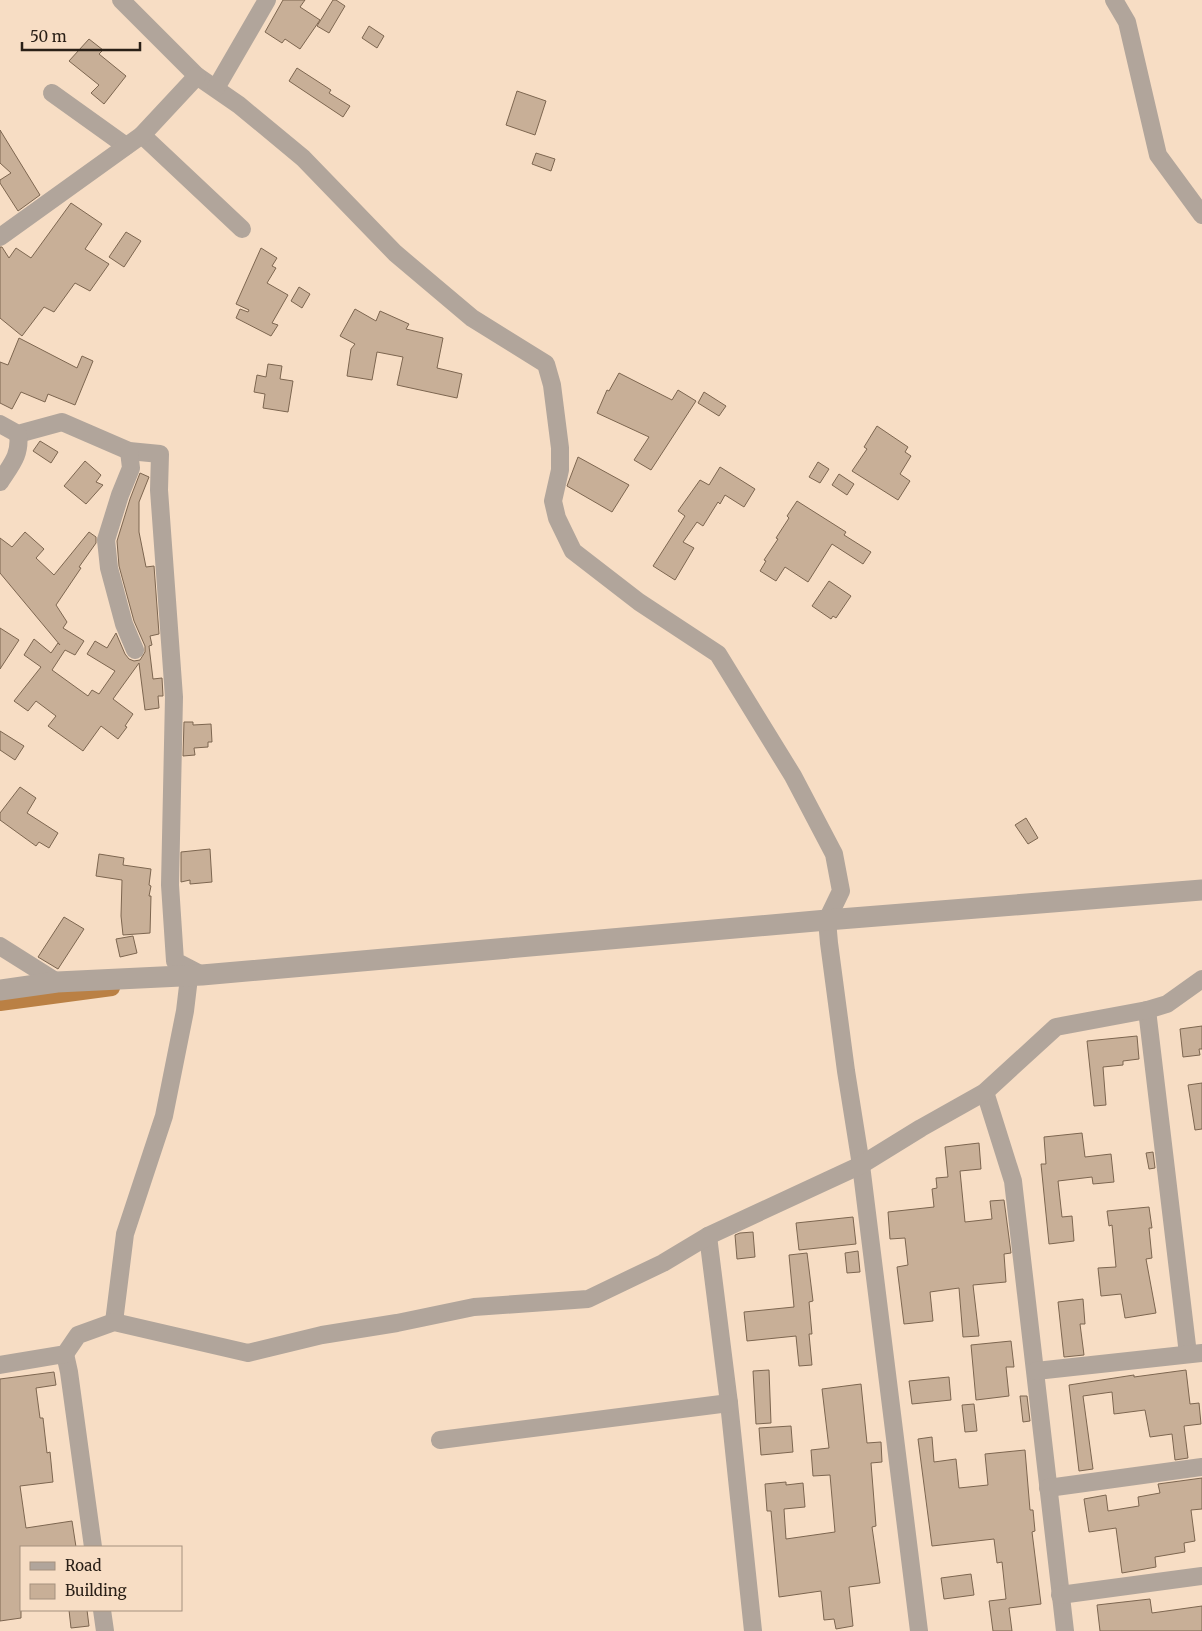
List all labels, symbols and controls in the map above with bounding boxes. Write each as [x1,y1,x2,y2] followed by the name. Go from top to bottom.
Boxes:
[22,20,140,52] scale bar
[30,27,67,46] text: 50 m
[20,1546,182,1611] legend
[65,1556,101,1575] text: Road
[65,1581,127,1600] text: Building

